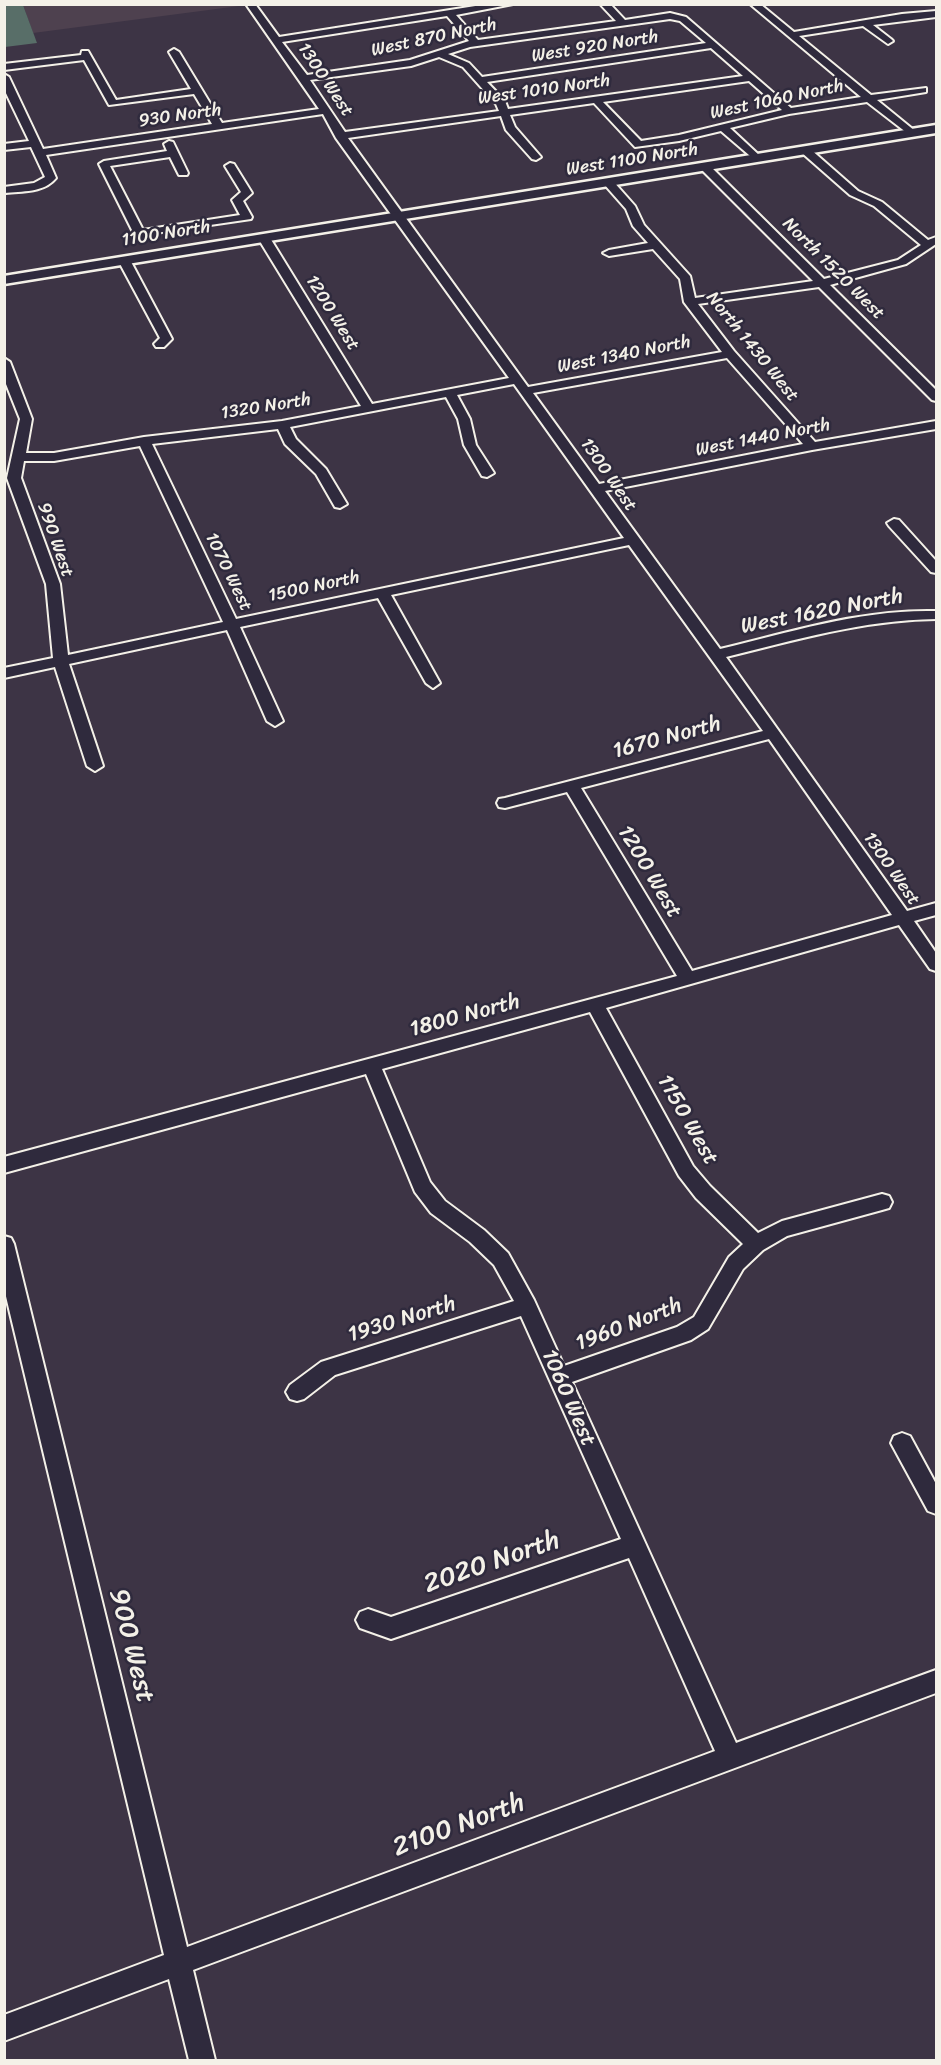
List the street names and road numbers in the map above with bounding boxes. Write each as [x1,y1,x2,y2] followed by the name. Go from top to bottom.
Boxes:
[369,14,499,62] street label: West 870 North
[530,26,660,68] street label: West 920 North
[292,39,358,121] street label: 1300 West
[477,70,611,110] street label: West 1010 North
[708,75,846,125] street label: West 1060 North
[137,100,223,132] street label: 930 North
[565,139,699,181] street label: West 1100 North
[777,213,889,325] street label: North 1520 West
[120,216,212,252] street label: 1100 North
[300,271,364,355] street label: 1200 West
[701,288,803,406] street label: North 1430 West
[556,332,692,378] street label: West 1340 North
[220,389,312,425] street label: 1320 North
[694,414,832,462] street label: West 1440 North
[575,434,641,516] street label: 1300 West
[32,500,78,580] street label: 990 West
[200,529,256,615] street label: 1070 West
[267,567,361,607] street label: 1500 North
[739,583,905,641] street label: West 1620 North
[610,711,724,765] street label: 1670 North
[611,821,687,923] street label: 1200 West
[858,828,924,910] street label: 1300 West
[407,989,523,1043] street label: 1800 North
[651,1070,723,1170] street label: 1150 West
[345,1291,459,1349] street label: 1930 North
[572,1293,686,1357] street label: 1960 North
[535,1345,601,1451] street label: 1060 West
[420,1525,564,1601] street label: 2020 North
[101,1585,161,1707] street label: 900 West
[389,1787,529,1865] street label: 2100 North

